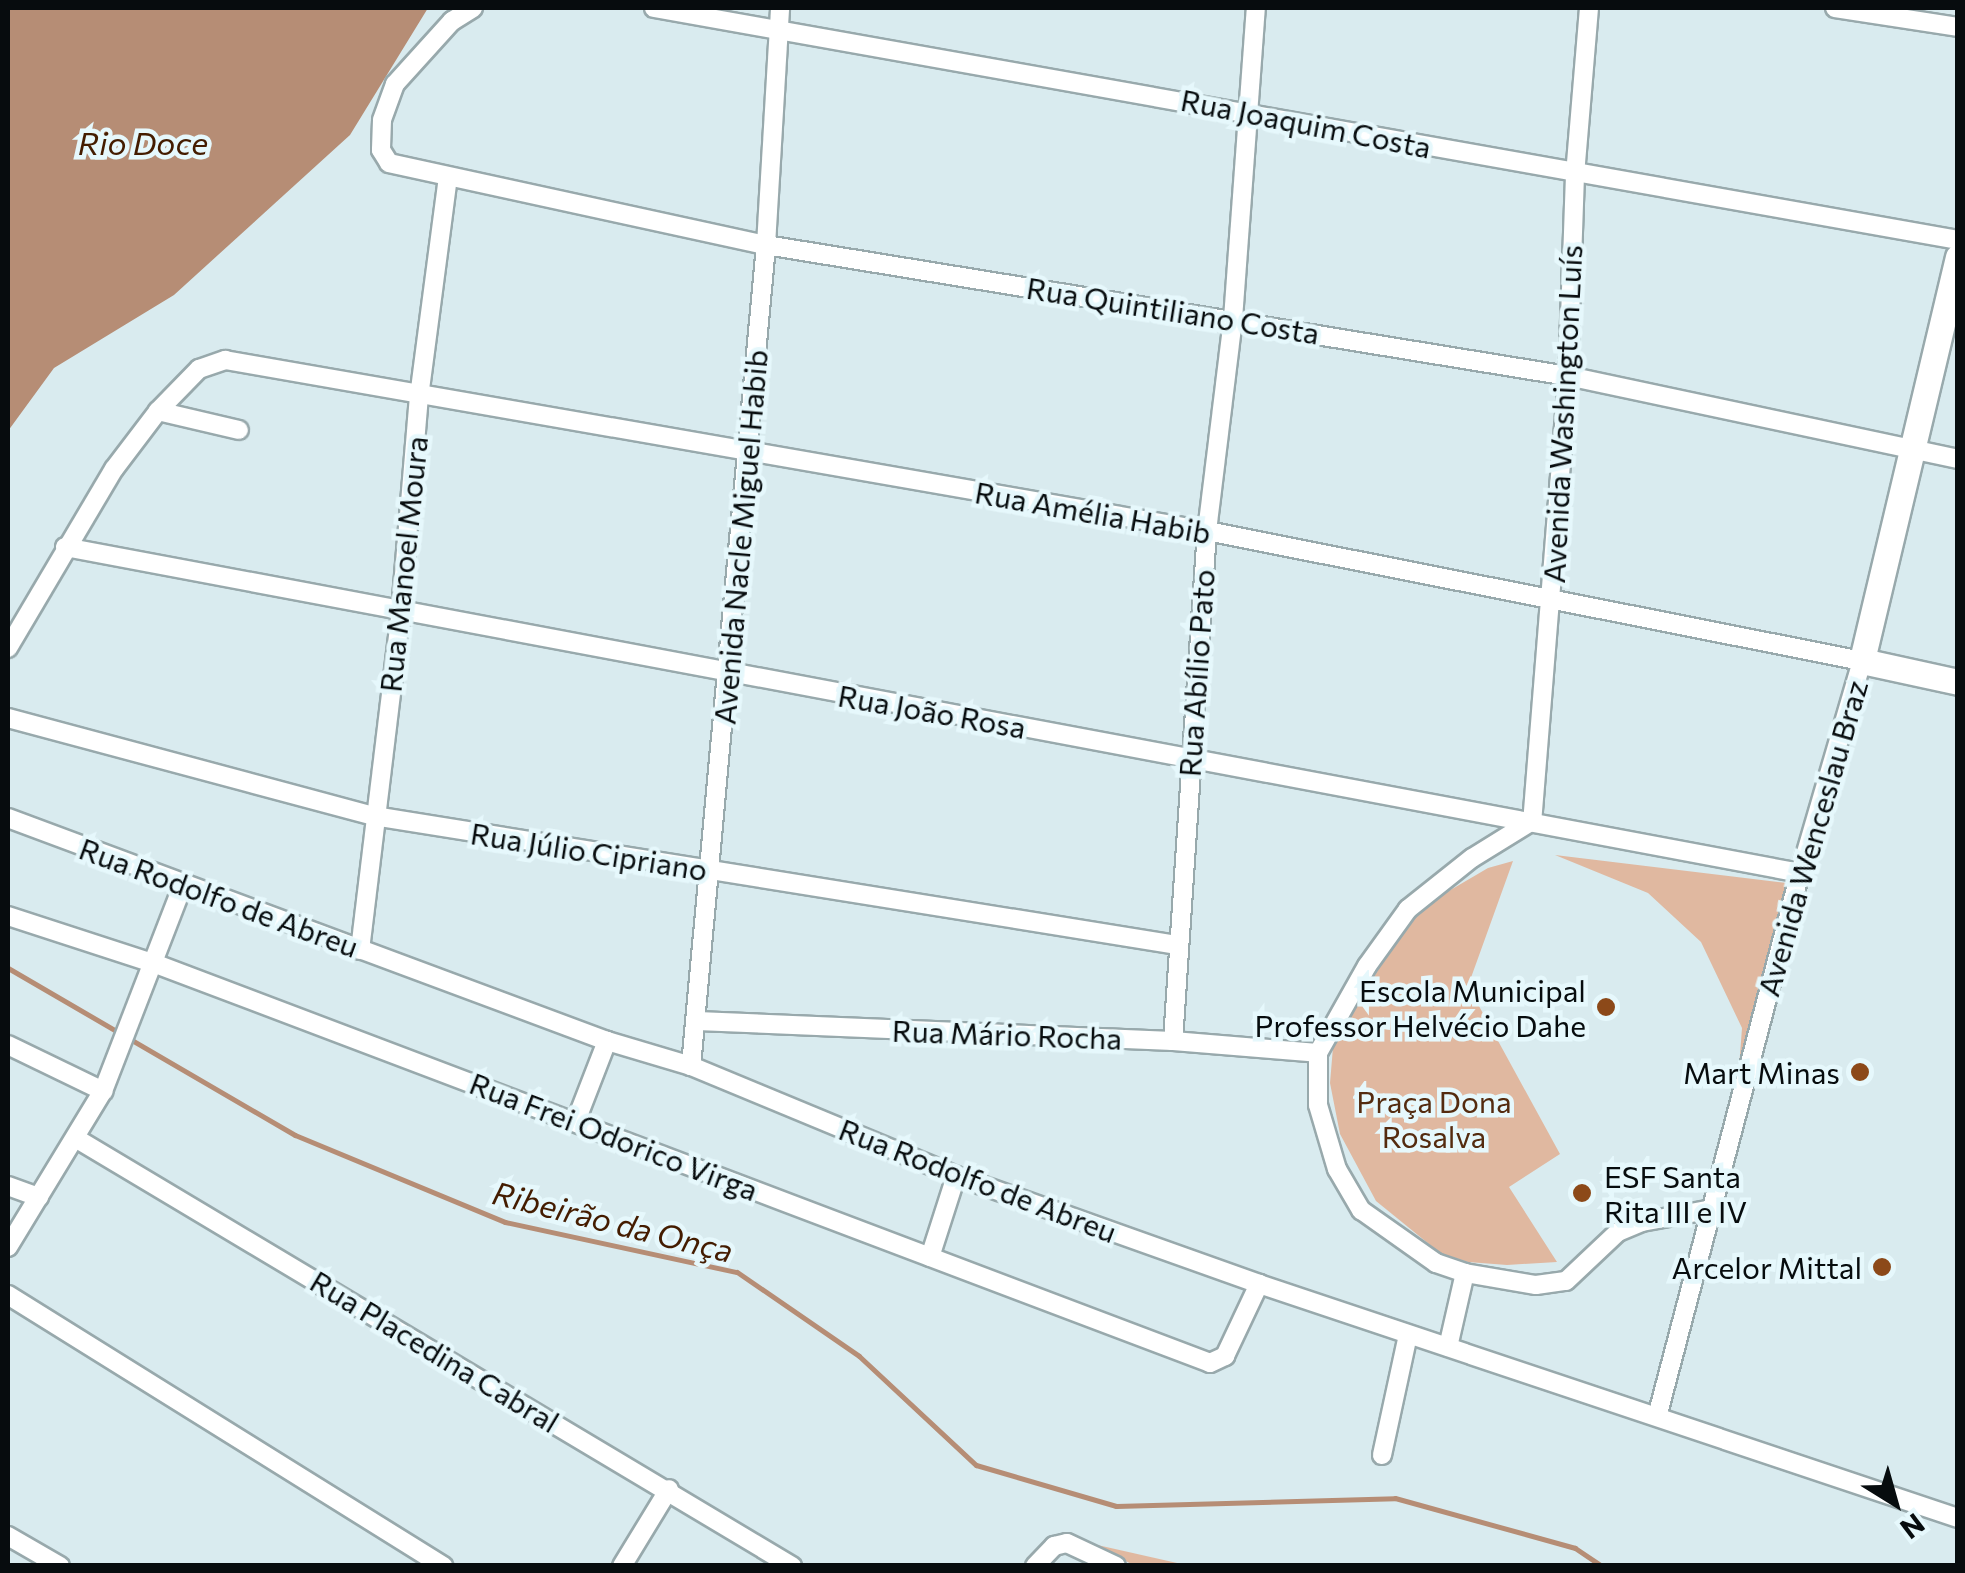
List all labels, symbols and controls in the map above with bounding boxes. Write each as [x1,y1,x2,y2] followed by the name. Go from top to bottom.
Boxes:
[1178,81,1434,165] street label: Rua Joaquim Costa
[78,123,208,161] water label: Rio Doce
[1535,244,1589,584] street label: Avenida Washington Luís
[1024,269,1322,351] street label: Rua Quintiliano Costa
[706,348,774,726] street label: Avenida Nacle Miguel Habib
[372,434,434,694] street label: Rua Manoel Moura
[972,474,1214,550] street label: Rua Amélia Habib
[1171,568,1221,778] street label: Rua Abílio Pato
[1750,676,1874,1000] street label: Avenida Wenceslau Braz
[835,677,1029,745] street label: Rua João Rosa
[468,815,710,887] street label: Rua Júlio Cipriano
[75,830,363,964] street label: Rua Rodolfo de Abreu
[1255,972,1586,1042] place label: Escola Municipal Professor Helvécio Dahe
[1595,996,1617,1018] marker: Escola Municipal Professor Helvécio Dahe
[891,1012,1123,1056] street label: Rua Mário Rocha
[1683,1054,1840,1090] place label: Mart Minas
[1849,1061,1871,1083] marker: Mart Minas
[465,1064,763,1208] street label: Rua Frei Odorico Virga
[1356,1083,1512,1154] park label: Praça Dona Rosalva
[834,1110,1122,1250] street label: Rua Rodolfo de Abreu
[1604,1158,1747,1228] place label: ESF Santa Rita III e IV
[489,1173,737,1269] water label: Ribeirão da Onça
[1569,1180,1595,1206] marker: ESF Santa Rita III e IV
[1672,1249,1862,1285] place label: Arcelor Mittal
[1871,1256,1893,1278] marker: Arcelor Mittal
[304,1263,566,1439] street label: Rua Placedina Cabral
[1845,1453,1945,1553] north arrow
[1894,1507,1932,1547] text: N

